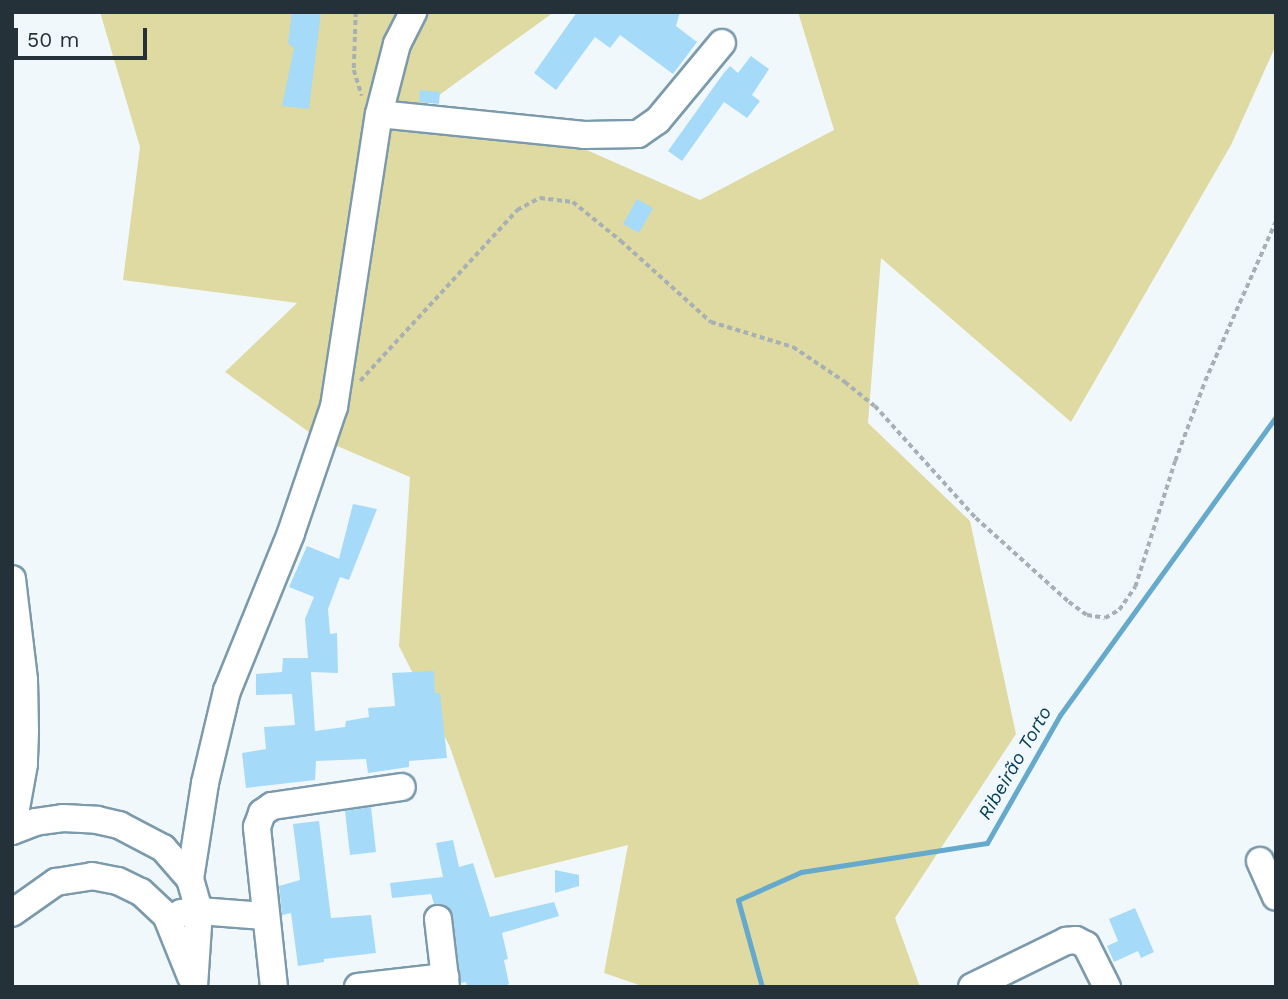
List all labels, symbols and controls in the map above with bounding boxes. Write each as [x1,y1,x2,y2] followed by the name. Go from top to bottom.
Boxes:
[18,14,150,58] scale bar
[27,27,79,52] text: 50 m
[973,702,1057,824] water label: Ribeirão Torto

